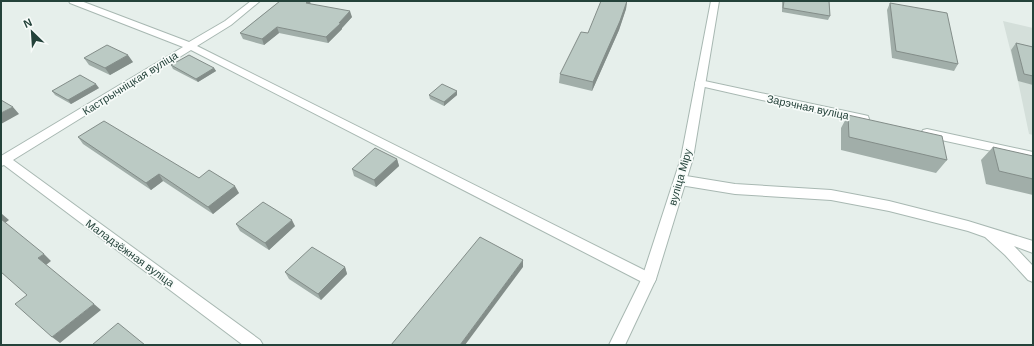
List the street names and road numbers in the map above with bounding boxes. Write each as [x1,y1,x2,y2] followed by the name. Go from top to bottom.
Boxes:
[80,48,181,117] street label: Кастрычніцкая вуліца
[766,92,851,122] street label: Зарэчная вуліца
[666,147,694,207] street label: вуліца Міру
[84,217,177,290] street label: Маладзёжная вуліца

